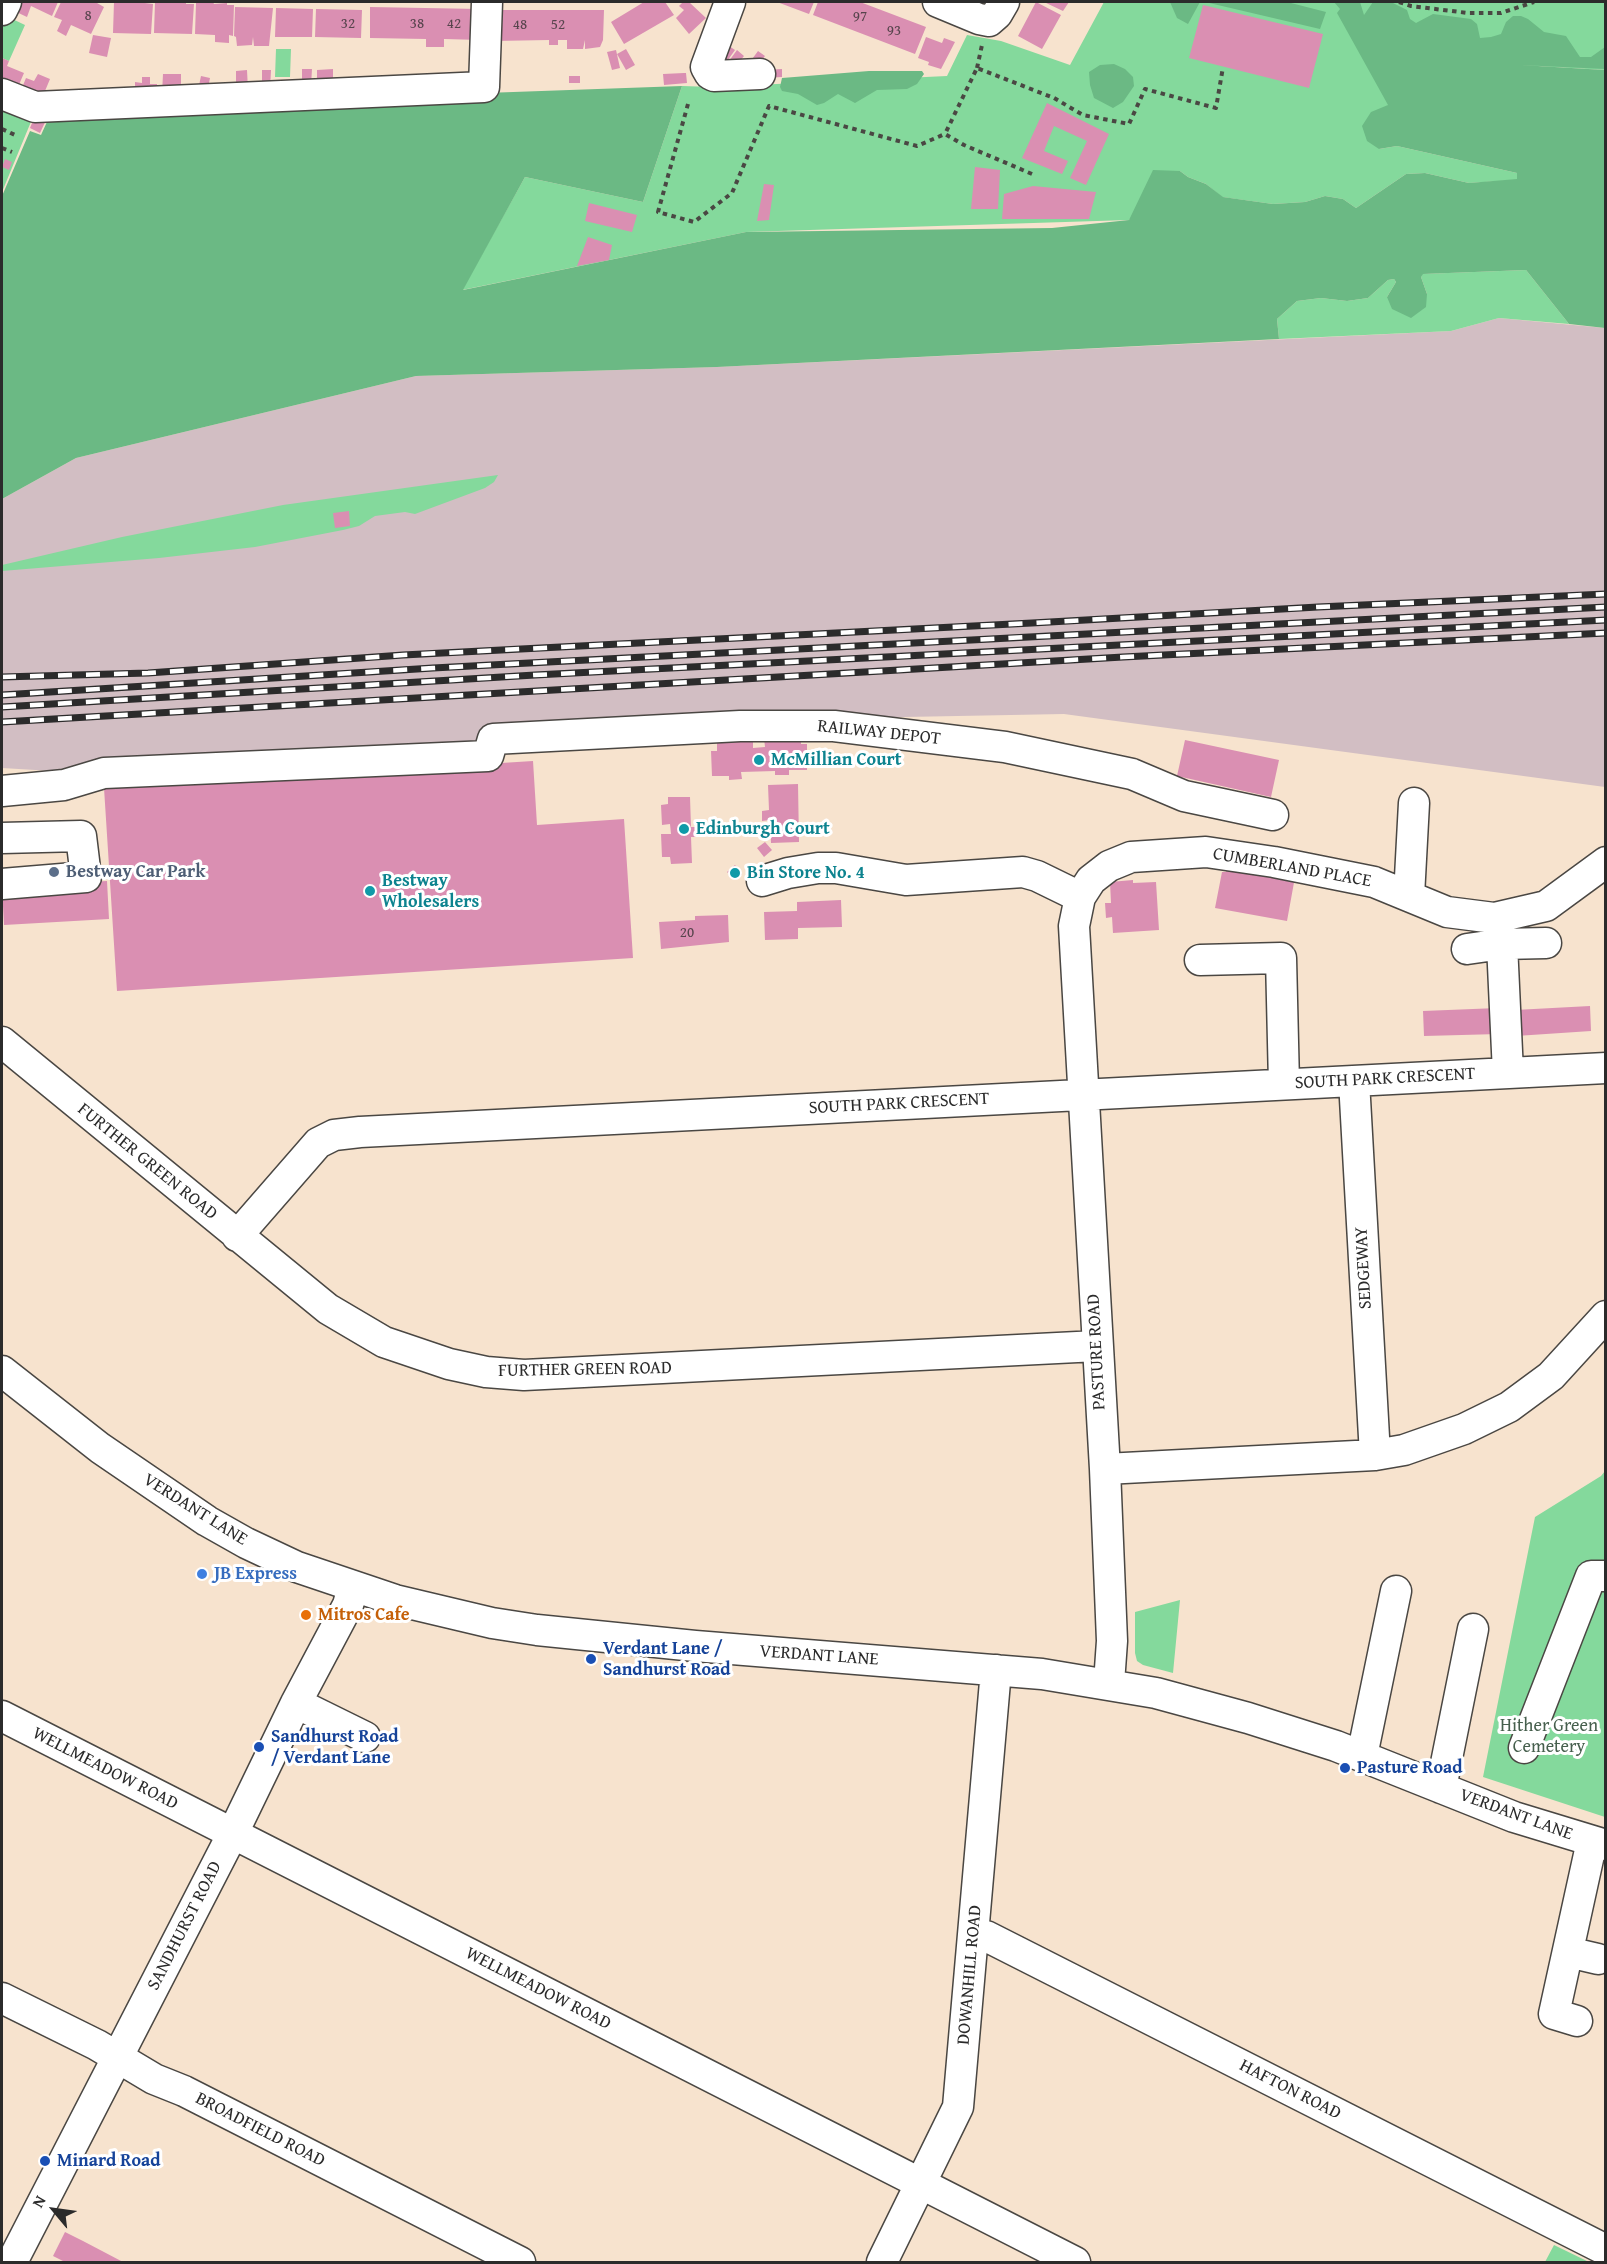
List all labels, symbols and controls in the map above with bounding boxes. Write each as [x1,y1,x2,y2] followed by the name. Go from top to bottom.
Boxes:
[84,7,92,25] house number: 8
[853,8,867,26] house number: 97
[341,15,355,33] house number: 32
[410,15,424,33] house number: 38
[447,15,461,33] house number: 42
[513,16,527,34] house number: 48
[551,16,565,34] house number: 52
[887,22,901,40] house number: 93
[816,716,942,750] street label: RAILWAY DEPOT
[771,749,902,771] place label: McMillian Court
[752,753,766,767] marker: McMillian Court
[696,818,830,840] place label: Edinburgh Court
[677,822,691,836] marker: Edinburgh Court
[1211,843,1373,893] street label: CUMBERLAND PLACE
[66,861,205,883] place label: Bestway Car Park
[747,862,865,884] place label: Bin Store No. 4
[47,865,61,879] marker: Bestway Car Park
[728,866,742,880] marker: Bin Store No. 4
[382,870,479,912] place label: Bestway Wholesalers
[363,884,377,898] marker: Bestway Wholesalers
[680,924,694,942] house number: 20
[1294,1063,1476,1095] street label: SOUTH PARK CRESCENT
[808,1088,990,1120] street label: SOUTH PARK CRESCENT
[73,1099,221,1225] street label: FURTHER GREEN ROAD
[1351,1226,1377,1310] street label: SEDGEWAY
[1083,1293,1111,1411] street label: PASTURE ROAD
[498,1358,672,1382] street label: FURTHER GREEN ROAD
[139,1469,251,1551] street label: VERDANT LANE
[214,1563,297,1585] place label: JB Express
[195,1567,209,1581] marker: JB Express
[318,1604,410,1626] place label: Mitros Cafe
[299,1608,313,1622] marker: Mitros Cafe
[603,1638,731,1680] place label: Verdant Lane / Sandhurst Road
[759,1641,879,1671] street label: VERDANT LANE
[584,1652,598,1666] marker: Verdant Lane / Sandhurst Road
[1500,1715,1598,1758] park label: Hither Green Cemetery
[29,1723,181,1815] street label: WELLMEADOW ROAD
[271,1726,399,1768] place label: Sandhurst Road / Verdant Lane
[252,1740,266,1754] marker: Sandhurst Road / Verdant Lane
[1357,1757,1463,1779] place label: Pasture Road
[1338,1761,1352,1775] marker: Pasture Road
[1456,1785,1576,1845] street label: VERDANT LANE
[143,1858,227,1994] street label: SANDHURST ROAD
[953,1904,987,2046] street label: DOWANHILL ROAD
[462,1943,614,2035] street label: WELLMEADOW ROAD
[1236,2055,1344,2125] street label: HAFTON ROAD
[192,2088,328,2172] street label: BROADFIELD ROAD
[57,2150,161,2172] place label: Minard Road
[38,2154,52,2168] marker: Minard Road
[24,2180,84,2240] north arrow
[25,2191,51,2212] text: N

